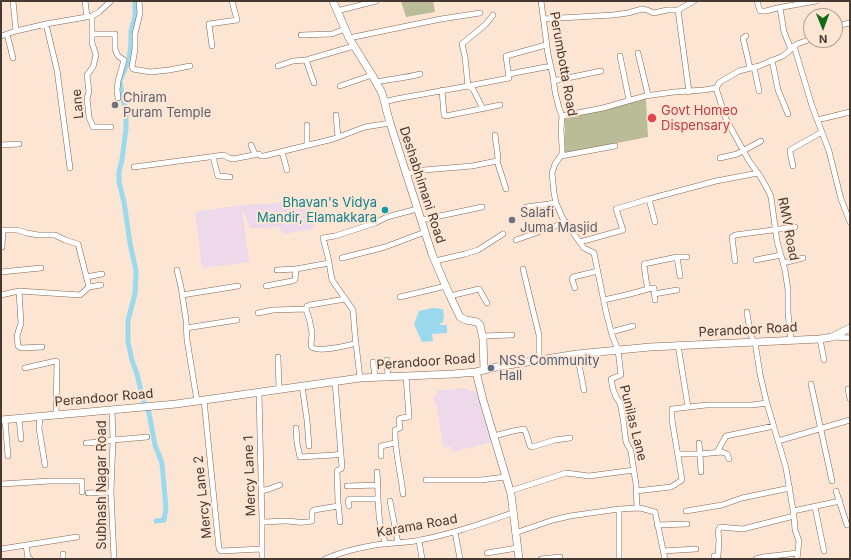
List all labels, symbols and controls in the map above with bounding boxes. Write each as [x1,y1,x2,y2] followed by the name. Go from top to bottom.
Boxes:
[803,8,843,48] north arrow
[546,10,580,118] street label: Perumbotta Road
[819,32,828,46] text: N
[69,88,87,120] street label: Lane
[123,90,211,121] place label: Chiram Puram Temple
[110,100,120,110] marker: Chiram Puram Temple
[661,103,738,134] place label: Govt Homeo Dispensary
[646,112,658,124] marker: Govt Homeo Dispensary
[396,125,448,245] street label: Deshabhimani Road
[257,195,377,226] place label: Bhavan's Vidya Mandir, Elamakkara
[774,196,802,262] street label: RMV Road
[380,205,390,215] marker: Bhavan's Vidya Mandir, Elamakkara
[520,205,598,236] place label: Salafi Juma Masjid
[507,215,517,225] marker: Salafi Juma Masjid
[698,320,798,340] street label: Perandoor Road
[376,351,476,373] street label: Perandoor Road
[499,353,600,384] place label: NSS Community Hall
[486,363,496,373] marker: NSS Community Hall
[616,383,650,463] street label: Punilas Lane
[54,386,154,410] street label: Perandoor Road
[94,420,110,550] street label: Subhash Nagar Road
[241,435,259,517] street label: Mercy Lane 1
[191,455,215,539] street label: Mercy Lane 2
[375,511,459,541] street label: Karama Road

